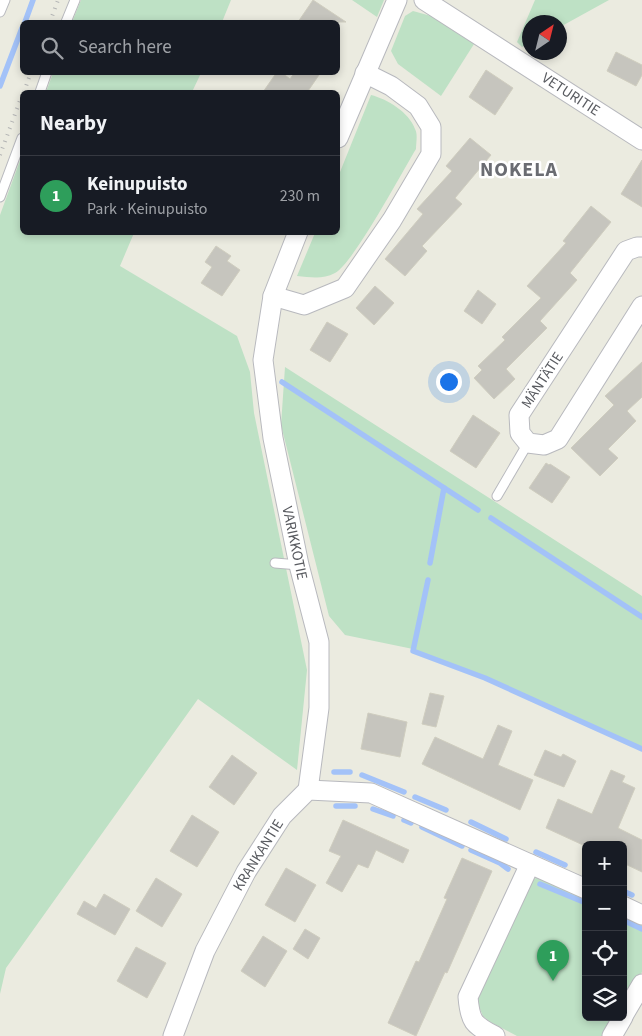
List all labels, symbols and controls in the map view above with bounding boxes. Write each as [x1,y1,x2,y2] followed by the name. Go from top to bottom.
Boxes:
[522,15,567,60] north arrow
[20,20,340,75] search box
[38,34,66,62] icon: search
[78,34,172,61] text: Search here
[537,68,604,121] street label: VETURITIE
[40,108,107,138] text: Nearby
[480,156,558,184] district label: NOKELA
[87,171,188,198] text: Keinupuisto
[52,185,60,207] text: 1
[280,185,320,207] text: 230 m
[87,198,208,220] text: Park · Keinupuisto
[516,348,569,413] street label: MÄNTÄTIE
[436,369,462,395] your location
[276,504,313,582] street label: VARIKKOTIE
[228,815,289,895] street label: KRANKANTIE
[582,841,627,1021] map controls
[582,841,627,886] button: +
[582,886,627,931] button: −
[582,931,627,976] button: locate
[537,940,569,981] pin: 1
[582,976,627,1021] button: layers

